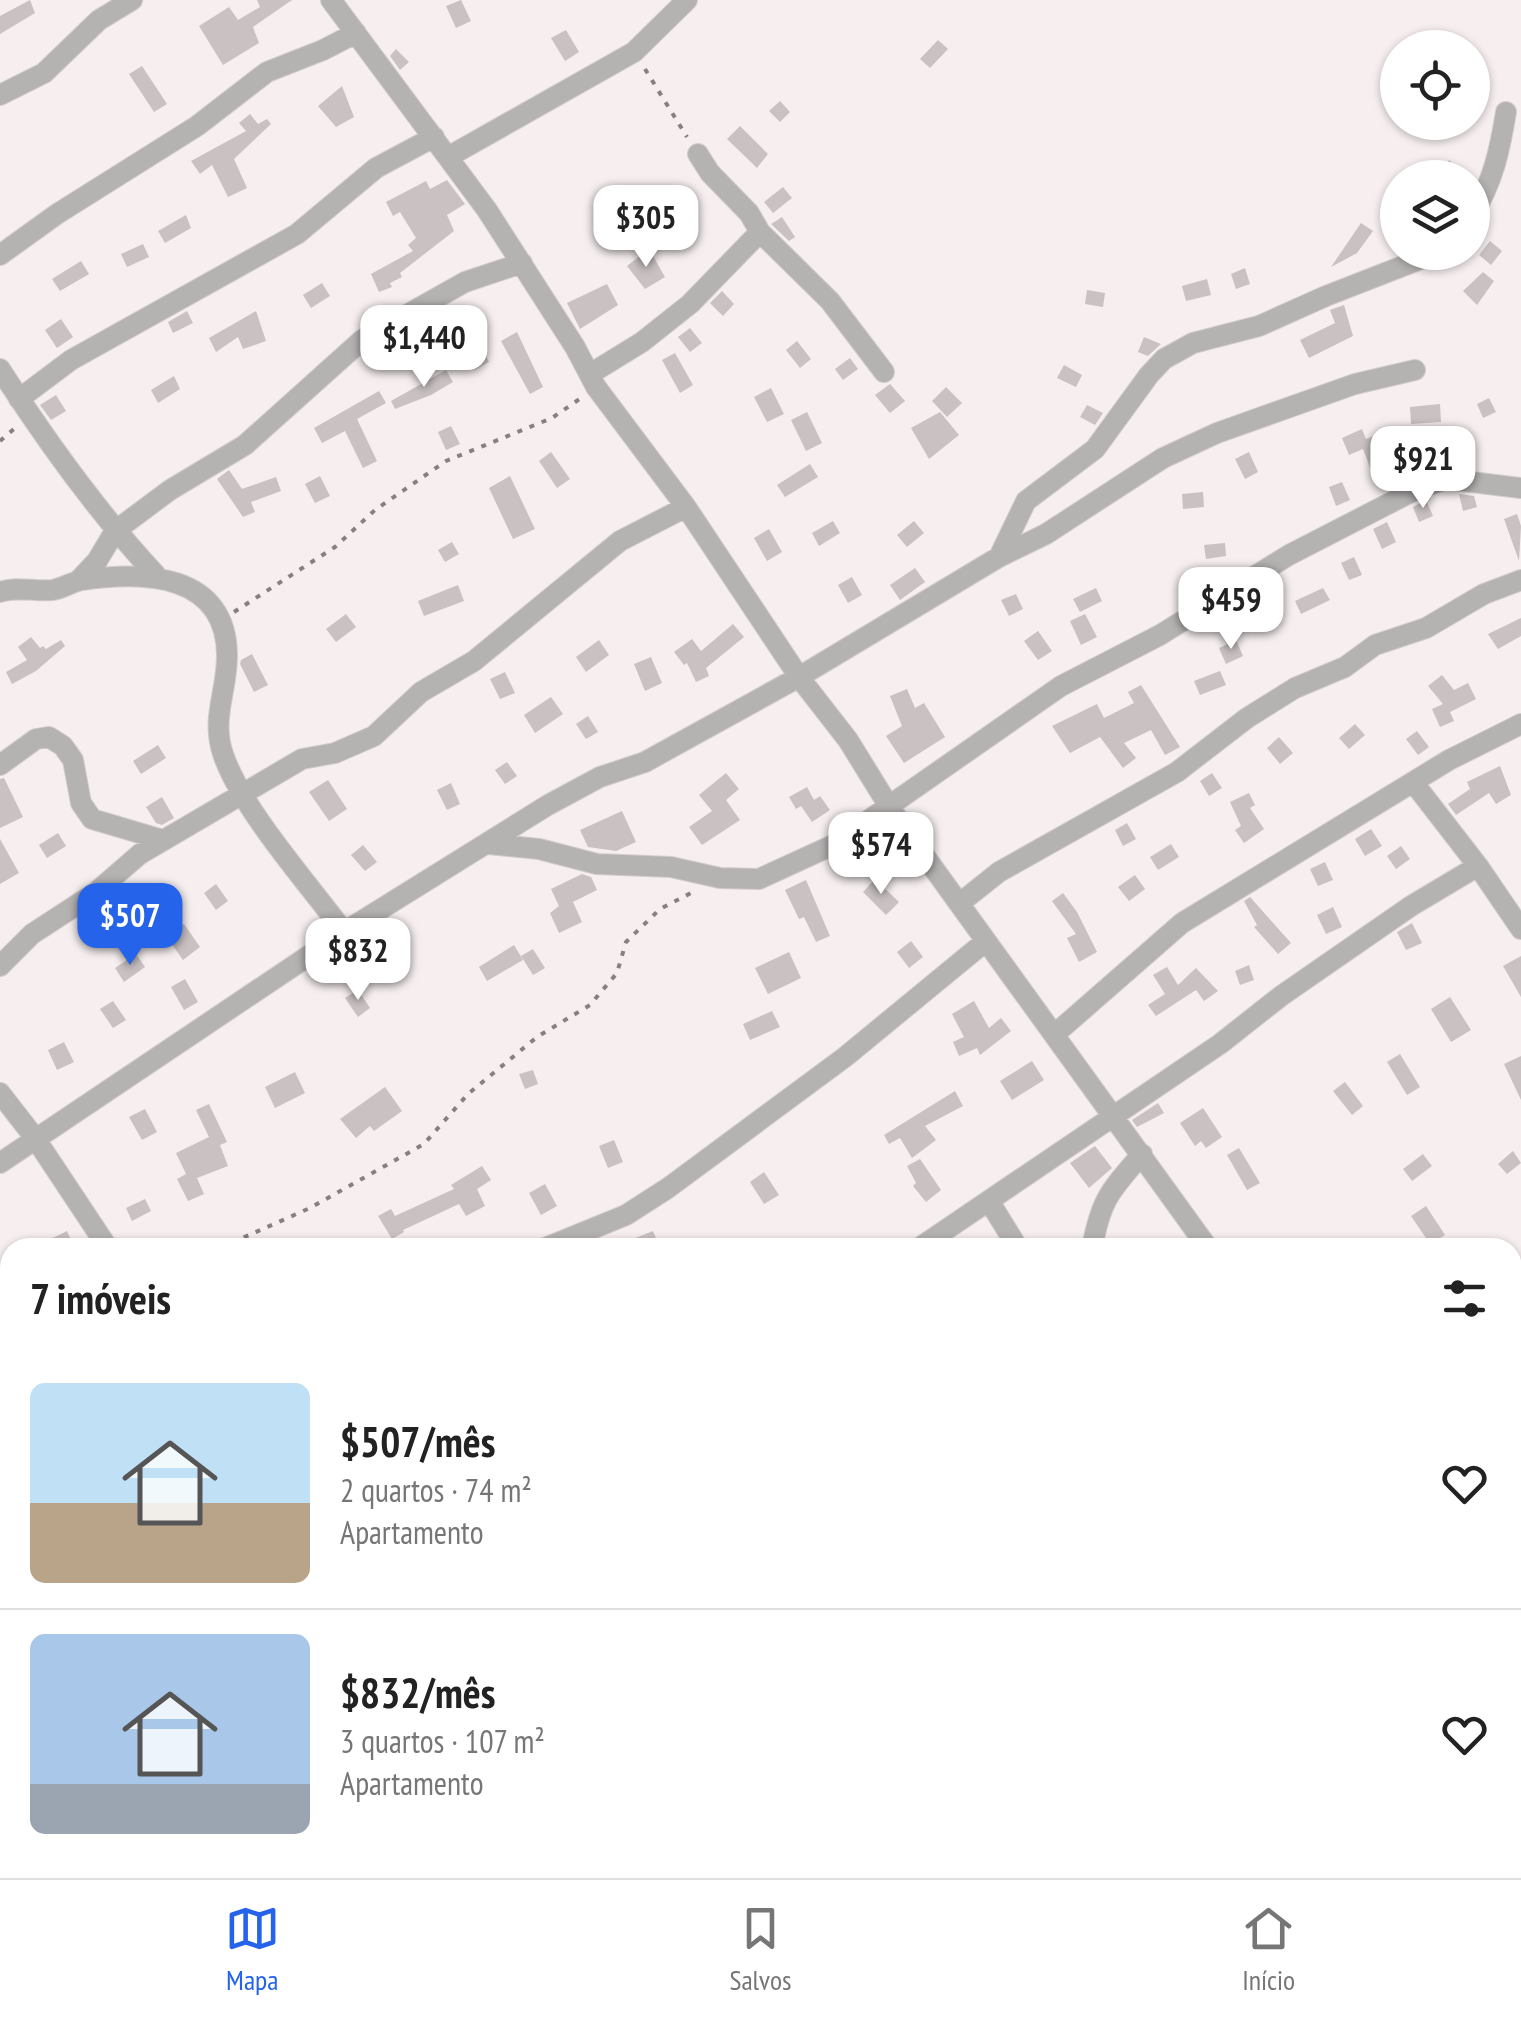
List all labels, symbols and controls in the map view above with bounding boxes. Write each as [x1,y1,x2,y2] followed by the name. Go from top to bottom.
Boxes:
[1380,30,1490,270] map controls
[1380,30,1490,140] button: locate
[1380,160,1490,270] button: layers
[587,185,705,270] pin: $305
[615,196,677,238] text: $305
[343,305,505,390] pin: $1,440
[382,316,466,358] text: $1,440
[1364,426,1482,511] pin: $921
[1392,437,1454,479] text: $921
[1172,567,1290,652] pin: $459
[1200,578,1262,620] text: $459
[822,812,940,897] pin: $574
[850,823,912,865] text: $574
[71,883,189,968] pin: $507
[99,894,161,936] text: $507
[299,918,417,1003] pin: $832
[327,929,389,971] text: $832
[30,1271,171,1326] text: 7 imóveis
[1437,1271,1492,1326] icon: filters
[340,1414,495,1469] text: $507/mês
[110,1423,230,1543] icon: home
[1437,1456,1492,1511] icon: heart
[340,1469,532,1511] text: 2 quartos · 74 m²
[340,1511,483,1553] text: Apartamento
[340,1665,495,1720] text: $832/mês
[110,1674,230,1794] icon: home
[1437,1707,1492,1762] icon: heart
[340,1720,545,1762] text: 3 quartos · 107 m²
[340,1762,483,1804] text: Apartamento
[225,1901,280,1998] tab: Mapa
[729,1901,792,1998] tab: Salvos
[1241,1901,1296,1998] tab: Início

